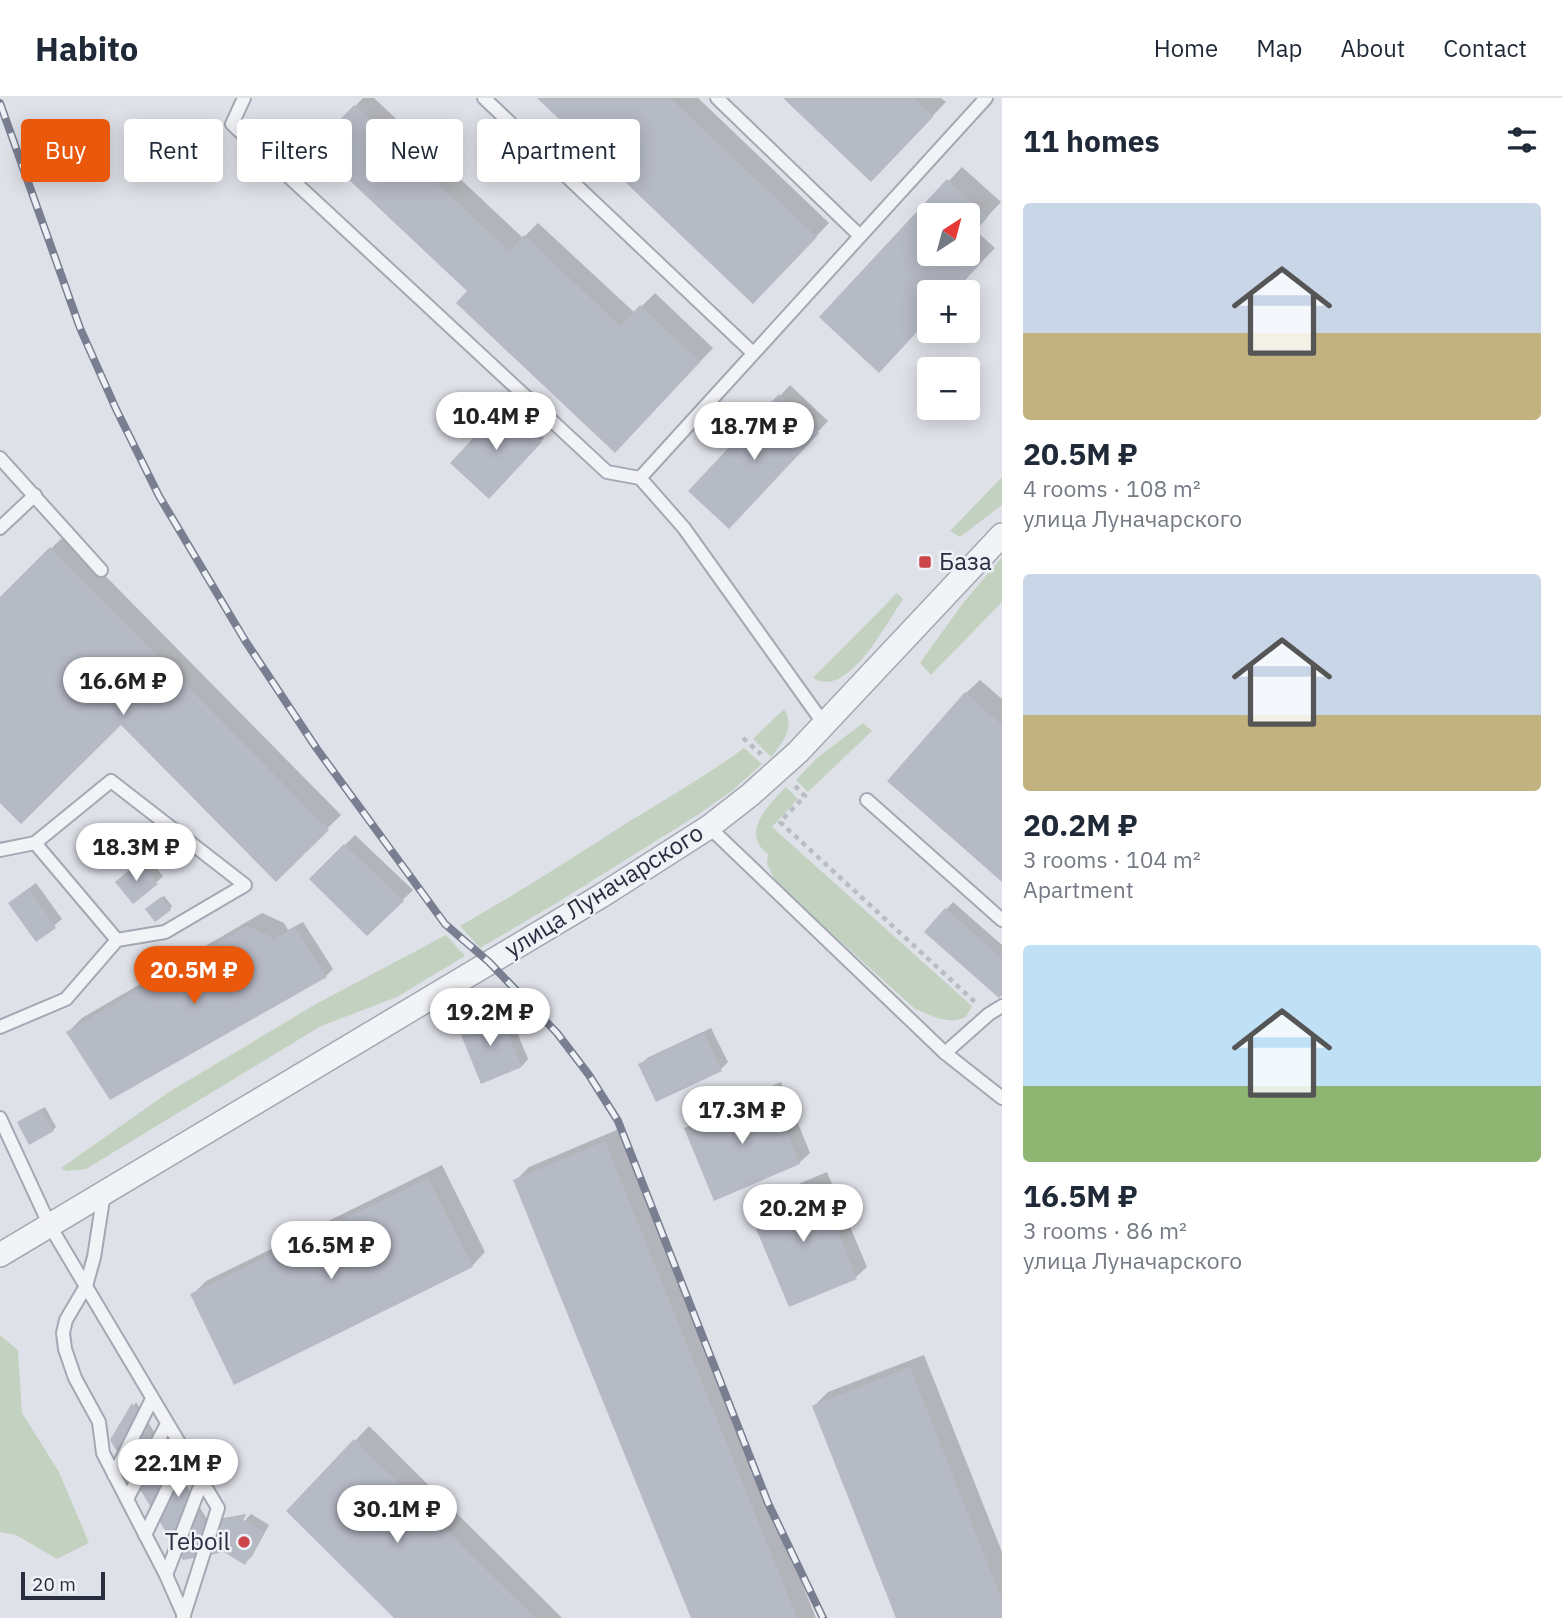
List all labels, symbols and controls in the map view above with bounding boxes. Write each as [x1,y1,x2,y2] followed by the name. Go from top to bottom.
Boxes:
[35,27,138,70] text: Habito
[1154,32,1218,64] text: Home
[1256,32,1302,64] text: Map
[1340,32,1405,64] text: About
[1443,32,1527,64] text: Contact
[21,119,110,182] chip: Buy
[124,119,223,182] chip: Rent
[237,119,352,182] chip: Filters
[366,119,463,182] chip: New
[477,119,640,182] chip: Apartment
[1023,121,1160,160] text: 11 homes
[1503,121,1541,159] icon: filters
[917,203,980,266] north arrow
[917,203,980,420] map controls
[1219,248,1345,374] icon: home
[917,280,980,343] button: +
[917,357,980,420] button: −
[431,392,561,452] pin: 10.4M ₽
[452,400,540,430] text: 10.4M ₽
[689,402,819,462] pin: 18.7M ₽
[710,410,798,440] text: 18.7M ₽
[1023,434,1138,473] text: 20.5M ₽
[1023,473,1201,503] text: 4 rooms · 108 m²
[1023,503,1242,533] text: улица Луначарского
[939,545,992,577] place label: База
[917,554,933,570] marker: База
[1219,619,1345,745] icon: home
[58,658,188,717] pin: 16.6M ₽
[79,665,167,695] text: 16.6M ₽
[1023,805,1138,844] text: 20.2M ₽
[498,816,709,964] street label: улица Луначарского
[71,824,201,883] pin: 18.3M ₽
[92,831,180,861] text: 18.3M ₽
[1023,844,1201,874] text: 3 rooms · 104 m²
[1023,874,1134,904] text: Apartment
[129,946,259,1006] pin: 20.5M ₽
[150,954,238,984] text: 20.5M ₽
[425,988,555,1048] pin: 19.2M ₽
[1219,990,1345,1116] icon: home
[446,996,534,1026] text: 19.2M ₽
[677,1086,807,1146] pin: 17.3M ₽
[698,1094,786,1124] text: 17.3M ₽
[1023,1176,1138,1215] text: 16.5M ₽
[738,1184,868,1244] pin: 20.2M ₽
[759,1192,847,1222] text: 20.2M ₽
[1023,1215,1187,1245] text: 3 rooms · 86 m²
[266,1222,396,1281] pin: 16.5M ₽
[287,1229,375,1259] text: 16.5M ₽
[1023,1245,1242,1275] text: улица Луначарского
[113,1440,243,1499] pin: 22.1M ₽
[134,1447,222,1477] text: 22.1M ₽
[332,1486,462,1545] pin: 30.1M ₽
[353,1493,441,1523] text: 30.1M ₽
[165,1525,230,1557] place label: Teboil
[236,1534,252,1550] marker: Teboil
[21,1569,105,1601] scale bar
[32,1572,76,1596] text: 20 m

